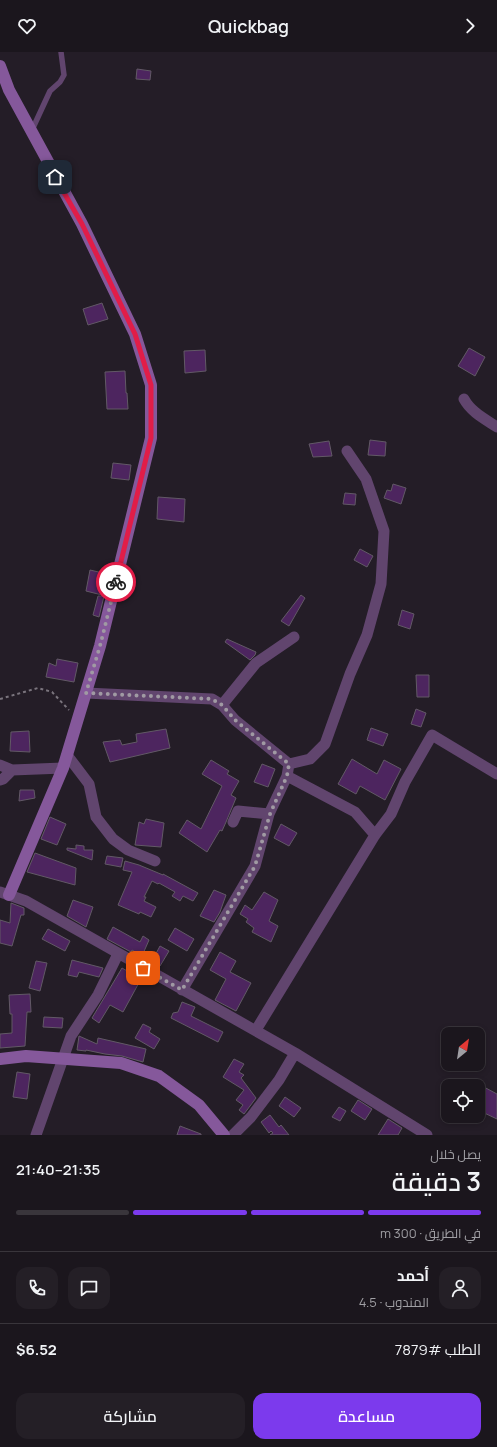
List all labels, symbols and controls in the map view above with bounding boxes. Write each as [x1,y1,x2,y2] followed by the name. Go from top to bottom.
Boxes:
[208,14,289,38] text: Quickbag
[16,15,38,37] icon: heart
[459,15,481,37] icon: forward
[38,160,72,194] pin
[44,166,66,188] icon: home
[96,562,136,602] courier
[105,571,127,593] icon: bike
[126,951,160,985] pin
[132,957,154,979] icon: bag
[441,1027,485,1071] north arrow
[441,1027,485,1123] map controls
[441,1079,485,1123] button: locate
[430,1145,481,1163] text: يصل خلال
[16,1159,100,1180] text: 21:35–21:40
[392,1163,481,1199] text: 3 دقيقة
[380,1224,481,1242] text: في الطريق · 300 m
[397,1265,429,1286] text: أحمد
[16,1267,58,1309] button: phone
[68,1267,110,1309] button: chat
[439,1267,481,1309] button: person
[359,1293,429,1311] text: المندوب · 4.5
[16,1339,57,1360] text: $6.52
[395,1339,481,1360] text: الطلب #7879
[16,1393,245,1439] button: مشاركة
[253,1393,481,1439] button: مساعدة

